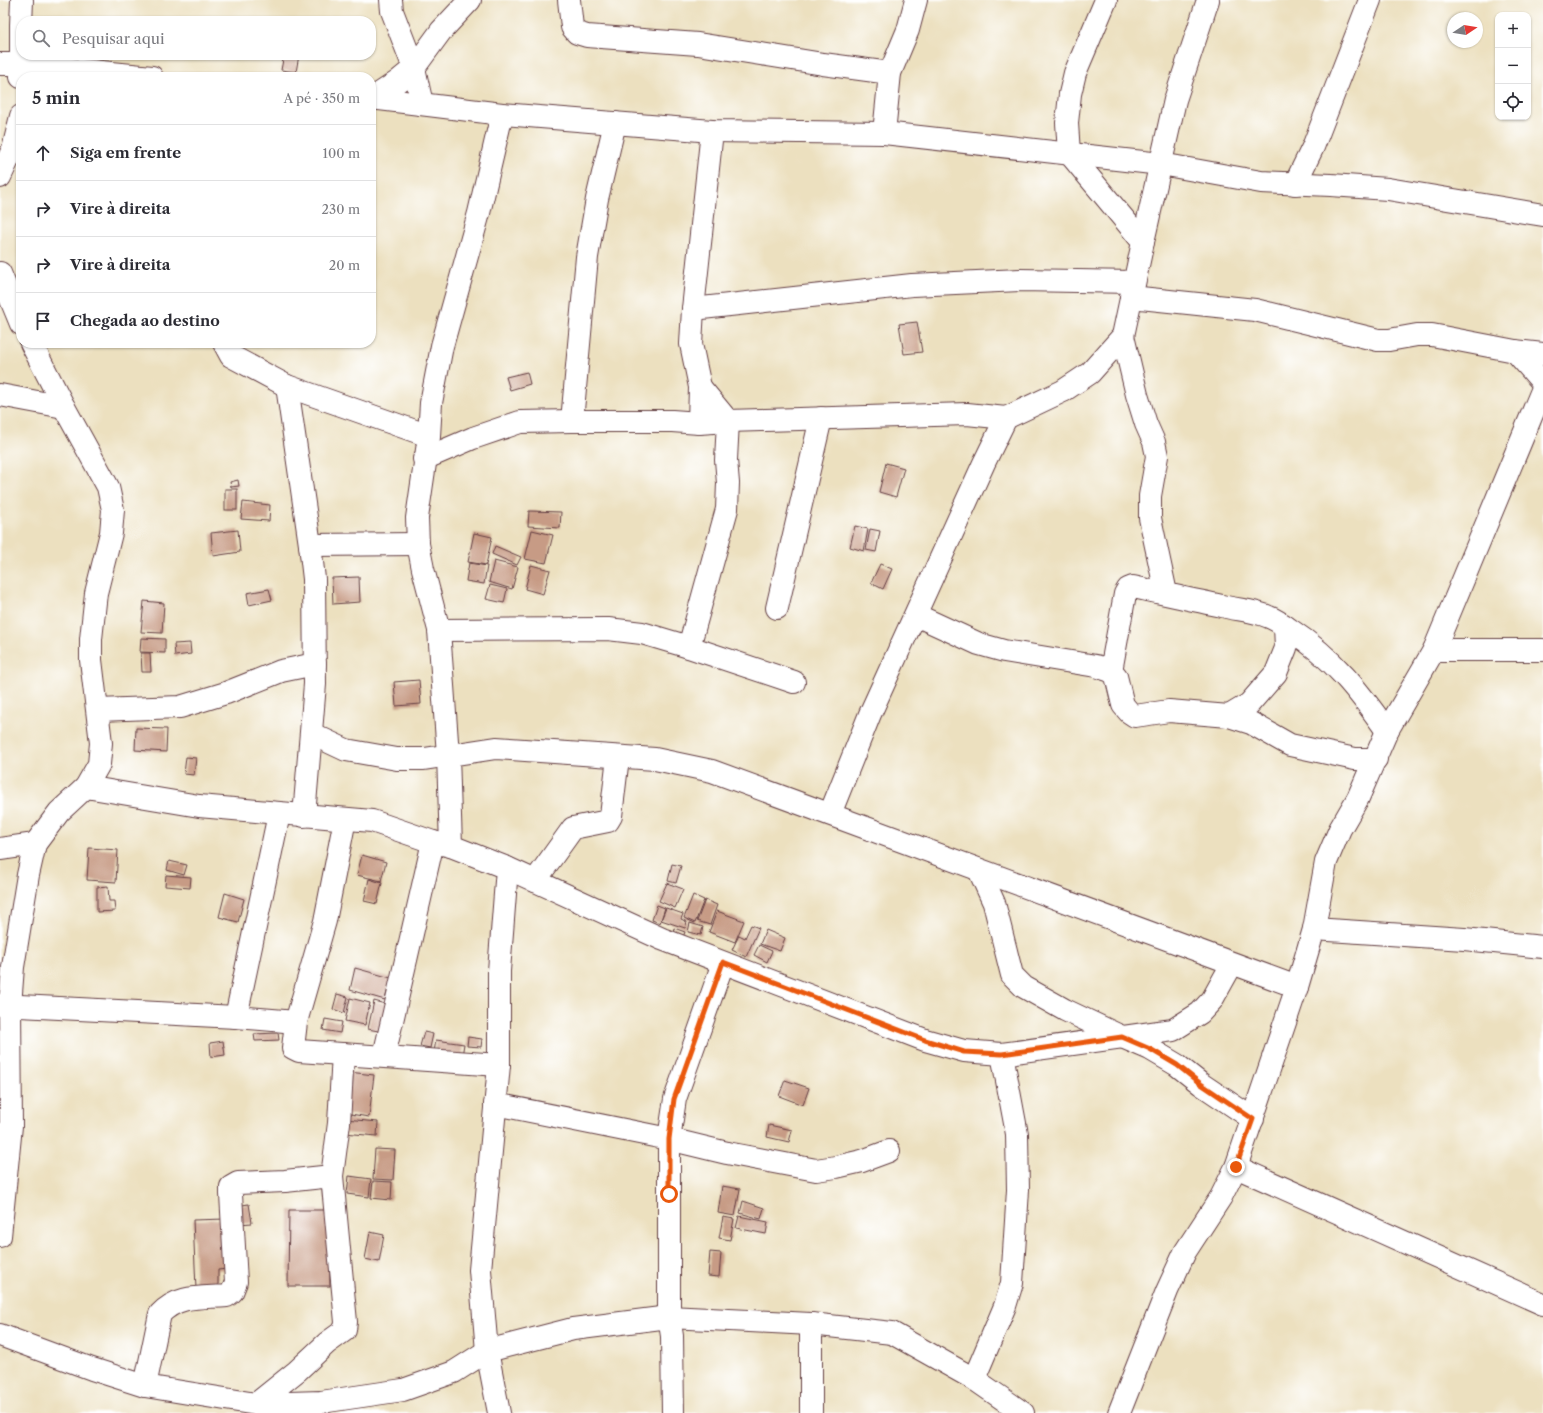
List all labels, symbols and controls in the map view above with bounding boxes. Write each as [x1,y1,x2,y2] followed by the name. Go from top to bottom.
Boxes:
[1447,12,1483,48] north arrow
[1495,12,1531,120] map controls
[1495,12,1531,48] button: +
[16,16,376,60] search box
[30,27,52,49] icon: search
[62,29,165,48] text: Pesquisar aqui
[1495,48,1531,84] button: −
[1495,84,1531,120] button: locate
[32,88,80,108] text: 5 min
[283,90,360,106] text: A pé · 350 m
[32,142,54,164] icon: ahead
[70,143,181,162] text: Siga em frente
[322,145,360,161] text: 100 m
[32,198,54,220] icon: right
[70,199,170,218] text: Vire à direita
[322,201,360,217] text: 230 m
[32,254,54,276] icon: right
[70,255,170,274] text: Vire à direita
[329,257,360,273] text: 20 m
[32,310,54,332] icon: arrive
[70,311,220,330] text: Chegada ao destino
[1227,1158,1245,1176] route end
[660,1185,678,1203] route start

